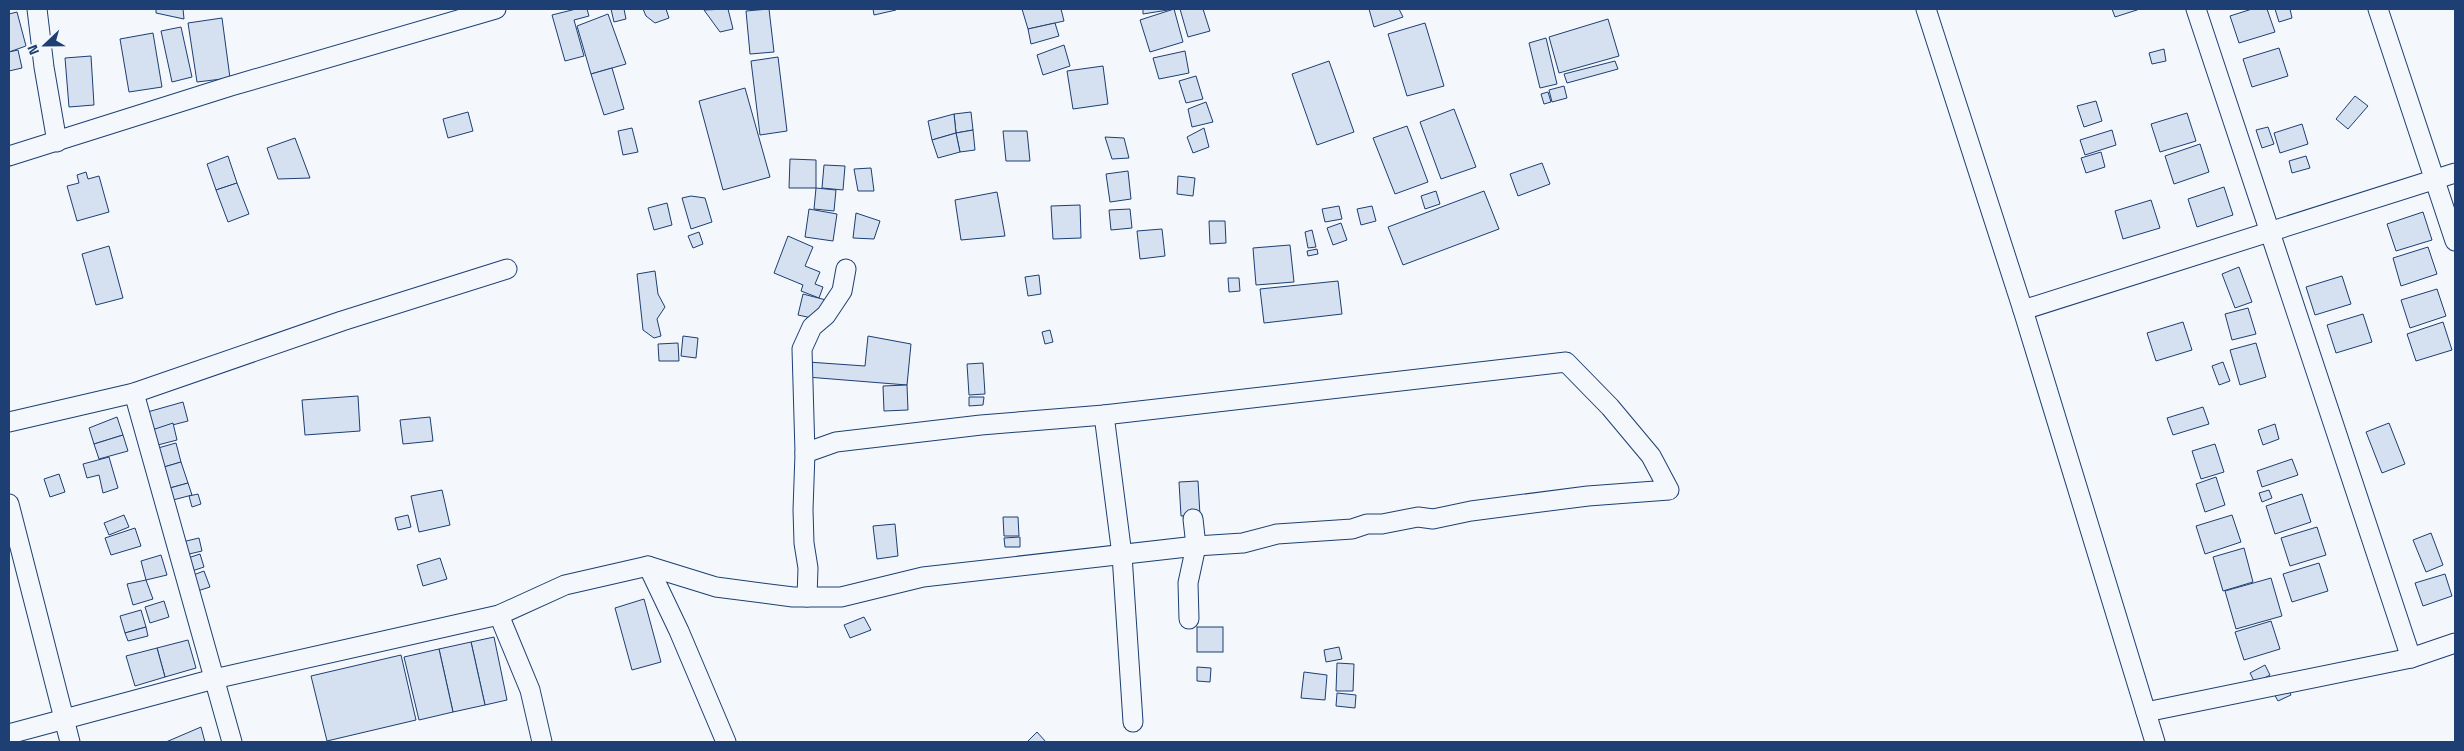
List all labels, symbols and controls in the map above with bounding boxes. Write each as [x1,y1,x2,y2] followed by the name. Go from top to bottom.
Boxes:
[20,20,70,70] north arrow
[21,42,44,58] text: N

